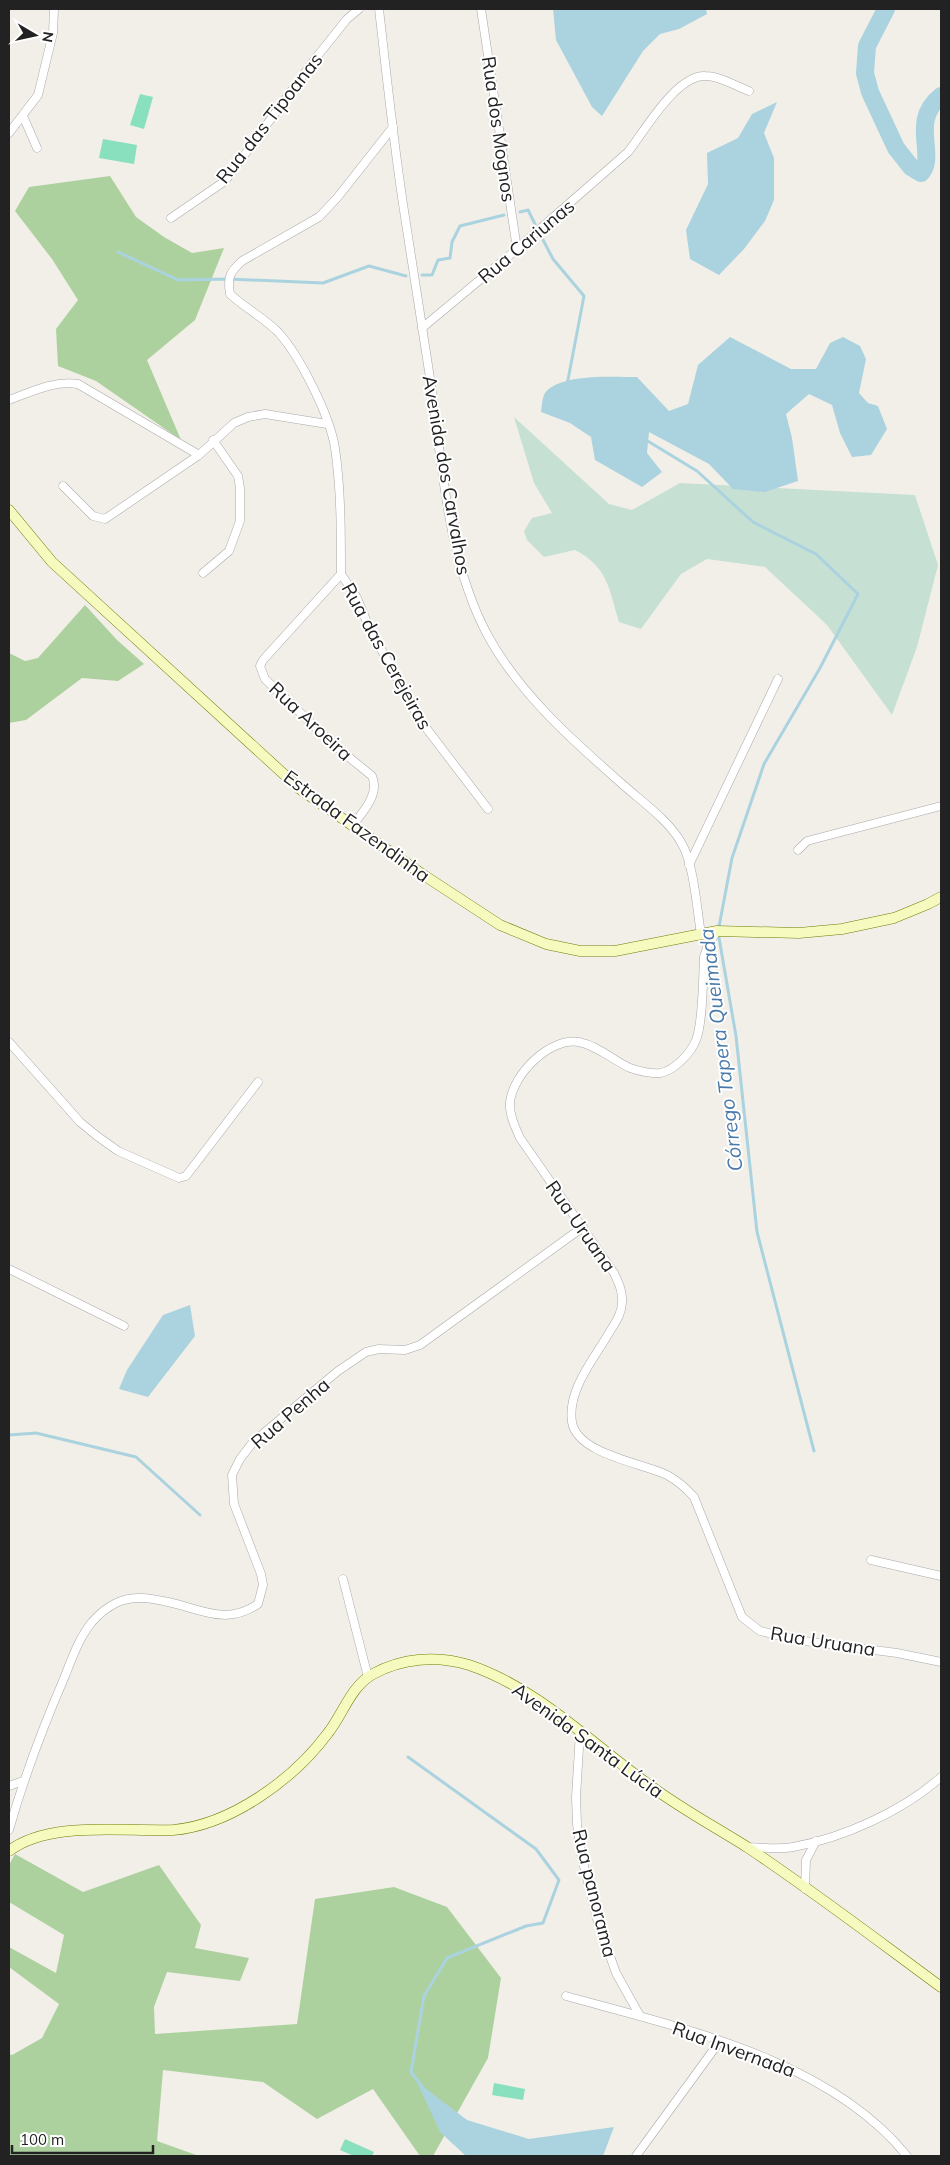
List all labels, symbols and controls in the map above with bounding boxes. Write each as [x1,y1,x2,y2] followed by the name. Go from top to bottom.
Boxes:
[10,10,60,60] north arrow
[38,30,58,44] text: N
[211,48,327,188] street label: Rua das Tipoanas
[477,54,521,204] street label: Rua dos Mognos
[473,194,579,288] street label: Rua Cariunas
[418,373,476,577] street label: Avenida dos Carvalhos
[337,578,437,734] street label: Rua das Cerejeiras
[264,676,358,766] street label: Rua Aroeira
[279,765,435,887] street label: Estrada Fazendinha
[693,927,748,1173] water label: Córrego Tapera Queimada
[541,1176,621,1276] street label: Rua Uruana
[246,1372,334,1454] street label: Rua Penha
[769,1621,877,1661] street label: Rua Uruana
[508,1677,668,1803] street label: Avenida Santa Lúcia
[567,1826,623,1960] street label: Rua panorama
[669,2016,799,2082] street label: Rua Invernada
[12,2122,154,2154] scale bar
[20,2130,64,2149] text: 100 m

